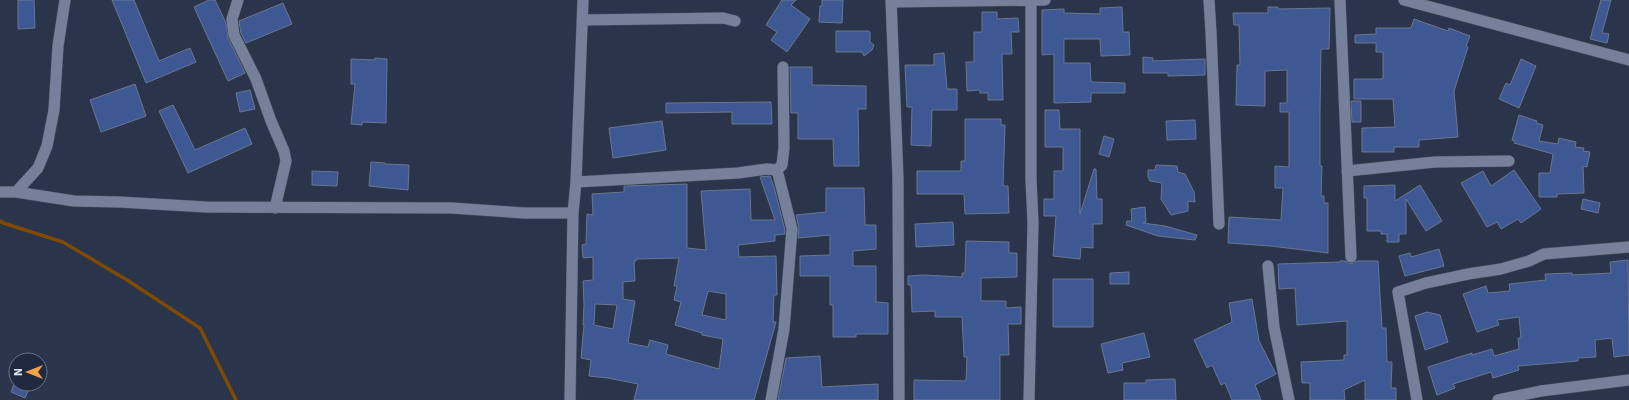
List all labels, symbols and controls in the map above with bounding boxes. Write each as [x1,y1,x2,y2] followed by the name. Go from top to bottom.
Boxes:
[8,352,48,392] north arrow
[11,368,25,376] text: N

